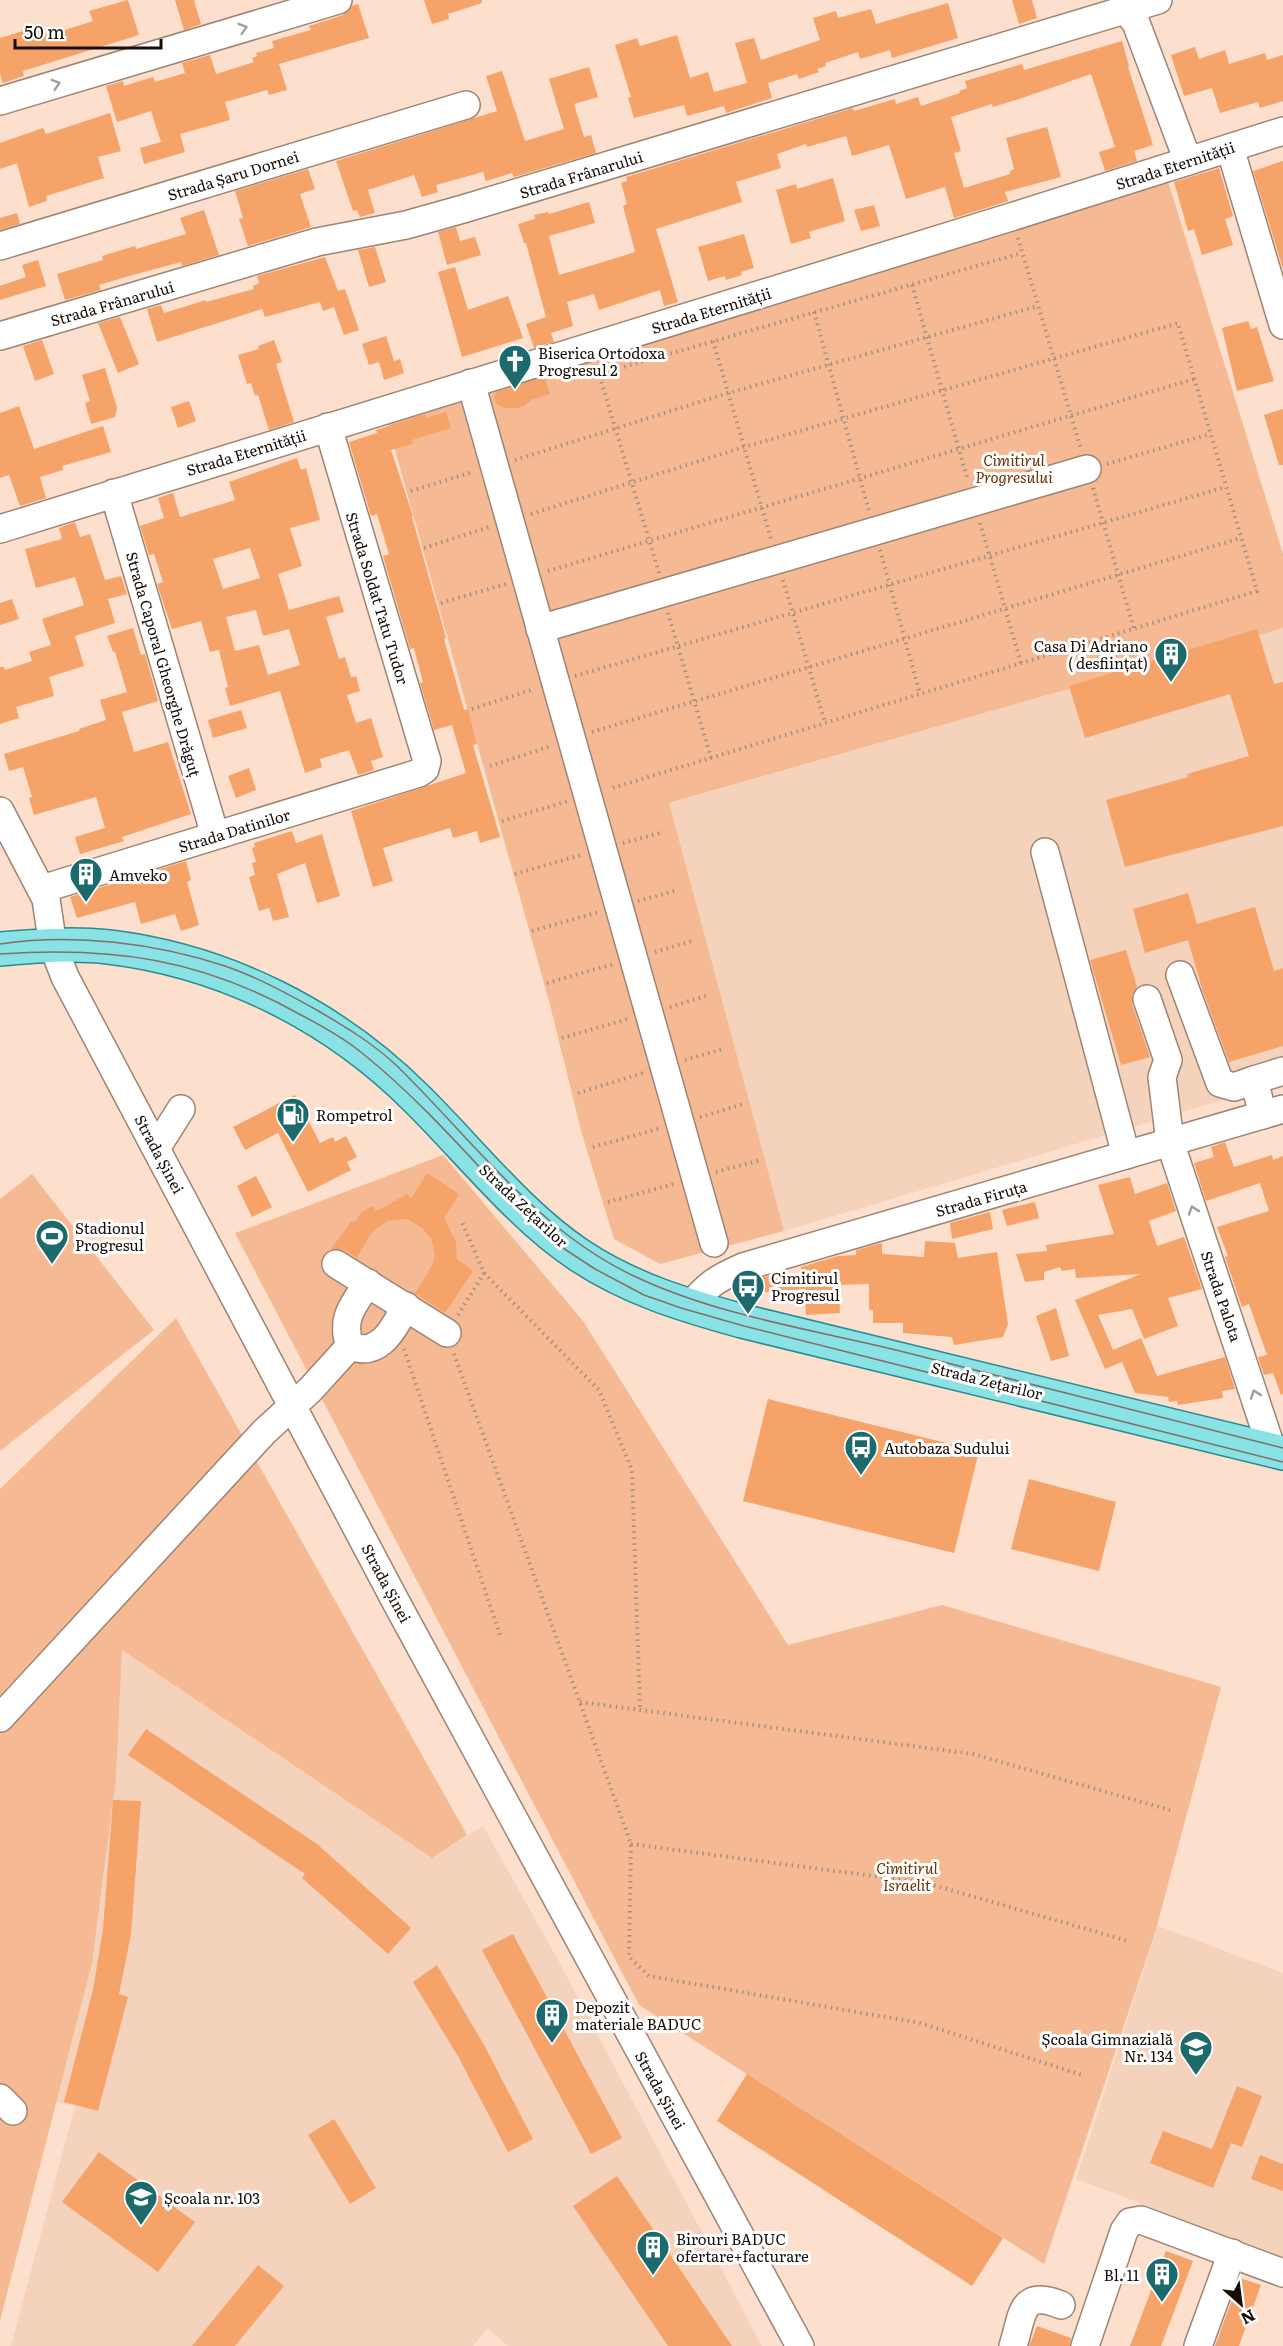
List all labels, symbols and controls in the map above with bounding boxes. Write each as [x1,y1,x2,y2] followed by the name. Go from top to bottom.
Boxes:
[15,12,160,50] scale bar
[24,18,65,45] text: 50 m
[237,23,248,35] one-way arrow
[50,79,61,91] one-way arrow
[1112,135,1238,195] street label: Strada Eternității
[165,144,301,206] street label: Strada Șaru Dornei
[517,144,645,204] street label: Strada Frânarului
[47,274,177,332] street label: Strada Frânarului
[648,281,774,339] street label: Strada Eternității
[538,341,666,381] place label: Biserica Ortodoxa Progresul 2
[497,343,533,390] church icon: Biserica Ortodoxa Progresul 2
[183,423,309,481] street label: Strada Eternității
[975,448,1053,488] park label: Cimitirul Progresului
[341,509,415,687] street label: Strada Soldat Tatu Tudor
[121,549,207,779] street label: Strada Caporal Gheorghe Drăguț
[1034,634,1148,674] place label: Casa Di Adriano ( desființat)
[1153,636,1189,683] building icon: Casa Di Adriano ( desființat)
[175,802,293,858] street label: Strada Datinilor
[68,856,104,903] building icon: Amveko
[109,863,168,886] place label: Amveko
[275,1096,311,1143] fuel station icon: Rompetrol
[316,1103,393,1126] place label: Rompetrol
[130,1110,190,1198] street label: Strada Șinei
[475,1158,573,1252] street label: Strada Zețarilor
[933,1174,1030,1222] street label: Strada Firuța
[1187,1205,1200,1216] one-way arrow
[75,1216,145,1256] place label: Stadionul Progresul
[34,1218,70,1265] sports icon: Stadionul Progresul
[1196,1248,1249,1345] street label: Strada Palota
[771,1266,840,1306] place label: Cimitirul Progresul
[730,1268,766,1315] bus stop icon: Cimitirul Progresul
[929,1355,1045,1405] street label: Strada Zețarilor
[1249,1390,1262,1400] one-way arrow
[843,1429,879,1476] bus stop icon: Autobaza Sudului
[884,1436,1010,1459] place label: Autobaza Sudului
[357,1539,417,1627] street label: Strada Șinei
[876,1856,939,1896] park label: Cimitirul Israelit
[575,1995,701,2035] place label: Depozit materiale BADUC
[534,1997,570,2044] building icon: Depozit materiale BADUC
[1041,2027,1174,2067] place label: Școala Gimnazială Nr. 134
[1178,2029,1214,2076] school or university icon: Școala Gimnazială Nr. 134
[630,2047,692,2133] street label: Strada Șinei
[123,2179,159,2226] school or university icon: Școala nr. 103
[164,2186,260,2209] place label: Școala nr. 103
[676,2227,809,2267] place label: Birouri BADUC ofertare+facturare
[635,2229,671,2276] building icon: Birouri BADUC ofertare+facturare
[1144,2256,1180,2303] building icon: Bl. 11
[1104,2263,1139,2286] place label: Bl. 11
[1211,2274,1271,2334] north arrow
[1237,2304,1260,2332] text: N

